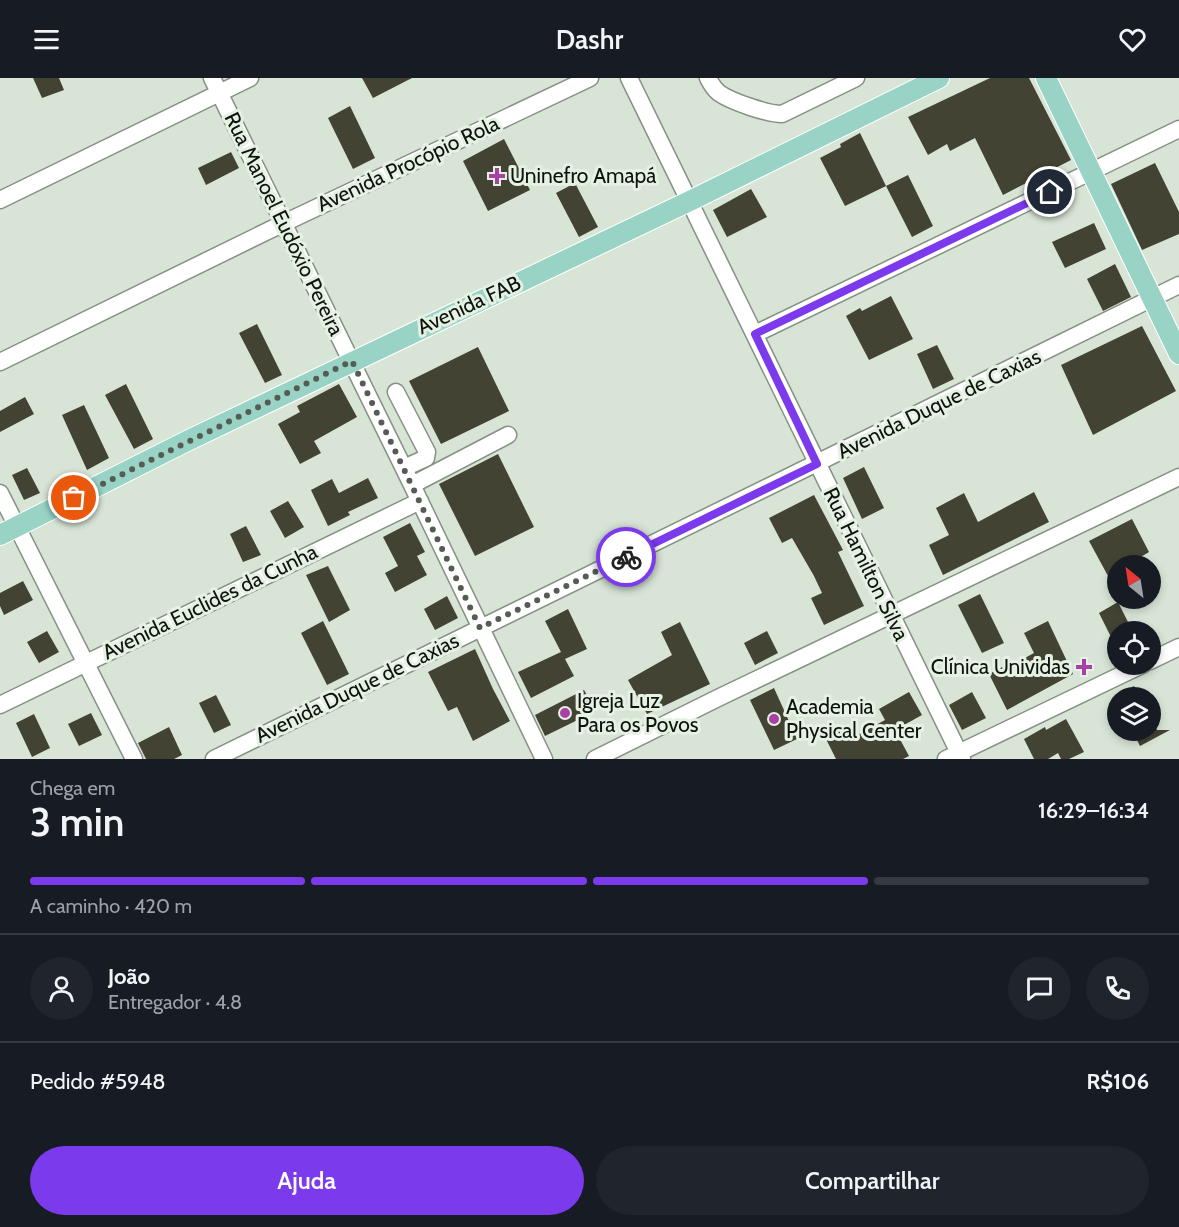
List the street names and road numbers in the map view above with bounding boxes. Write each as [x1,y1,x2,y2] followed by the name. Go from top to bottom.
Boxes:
[219,108,349,340] street label: Rua Manoel Eudóxio Pereira
[313,110,503,217] street label: Avenida Procópio Rola
[413,270,524,339] street label: Avenida FAB
[833,343,1045,464] street label: Avenida Duque de Caxias
[819,483,914,644] street label: Rua Hamilton Silva
[98,539,321,665] street label: Avenida Euclides da Cunha
[251,627,463,748] street label: Avenida Duque de Caxias

